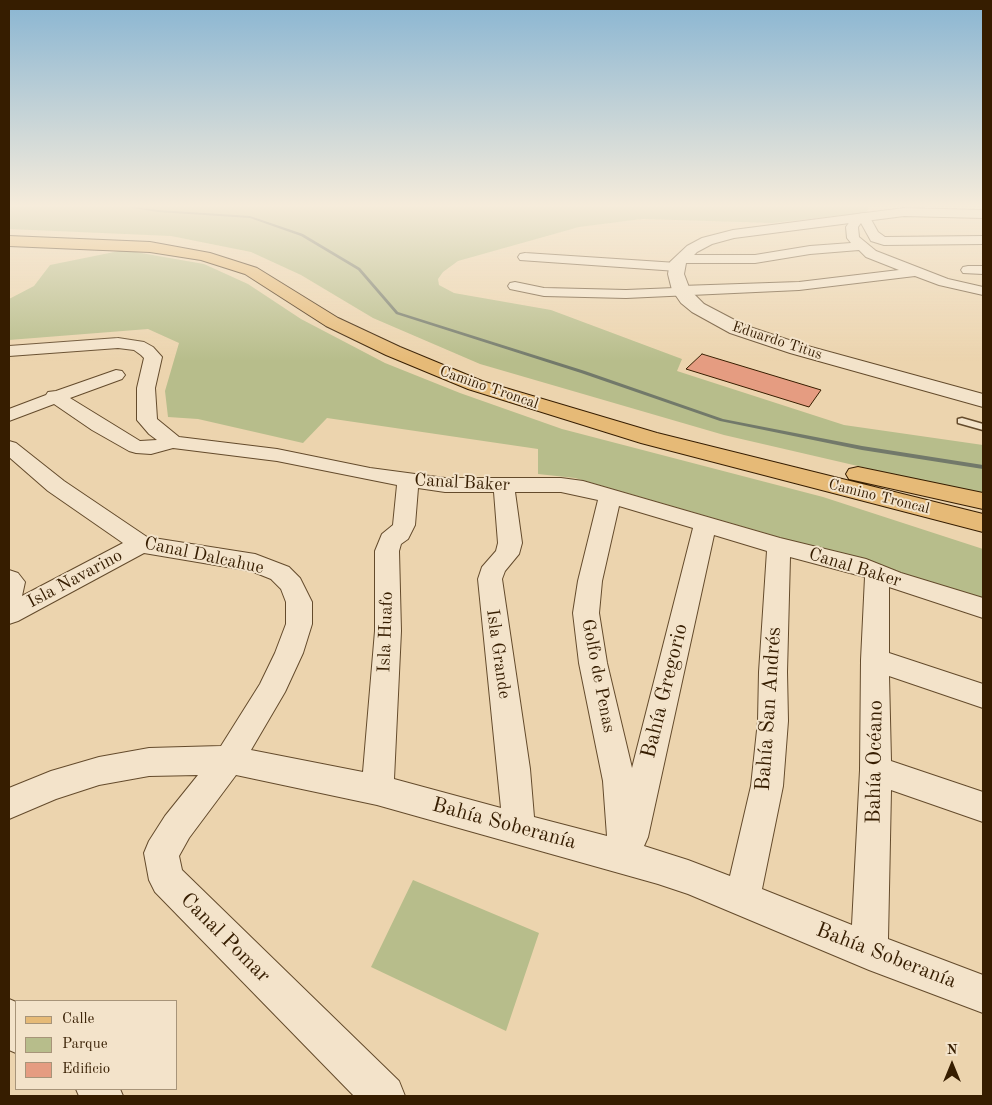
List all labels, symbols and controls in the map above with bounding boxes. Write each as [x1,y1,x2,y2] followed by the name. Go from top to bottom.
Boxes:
[730,318,824,364] street label: Eduardo Titus
[437,363,541,413] street label: Camino Troncal
[414,470,510,496] street label: Canal Baker
[827,476,931,518] street label: Camino Troncal
[142,533,266,579] street label: Canal Dalcahue
[806,544,904,592] street label: Canal Baker
[24,545,126,613] street label: Isla Navarino
[374,591,398,673] street label: Isla Huafo
[481,608,515,700] street label: Isla Grande
[576,617,620,735] street label: Golfo de Penas
[636,621,694,761] street label: Bahía Gregorio
[751,626,787,792] street label: Bahía San Andrés
[861,700,889,824] street label: Bahía Océano
[429,793,579,855] street label: Bahía Soberanía
[175,888,275,988] street label: Canal Pomar
[812,918,960,994] street label: Bahía Soberanía
[15,1000,178,1090] legend
[62,1012,94,1027] text: Calle
[62,1037,108,1052] text: Parque
[927,1040,977,1090] north arrow
[947,1043,957,1057] text: N
[62,1062,110,1077] text: Edificio

